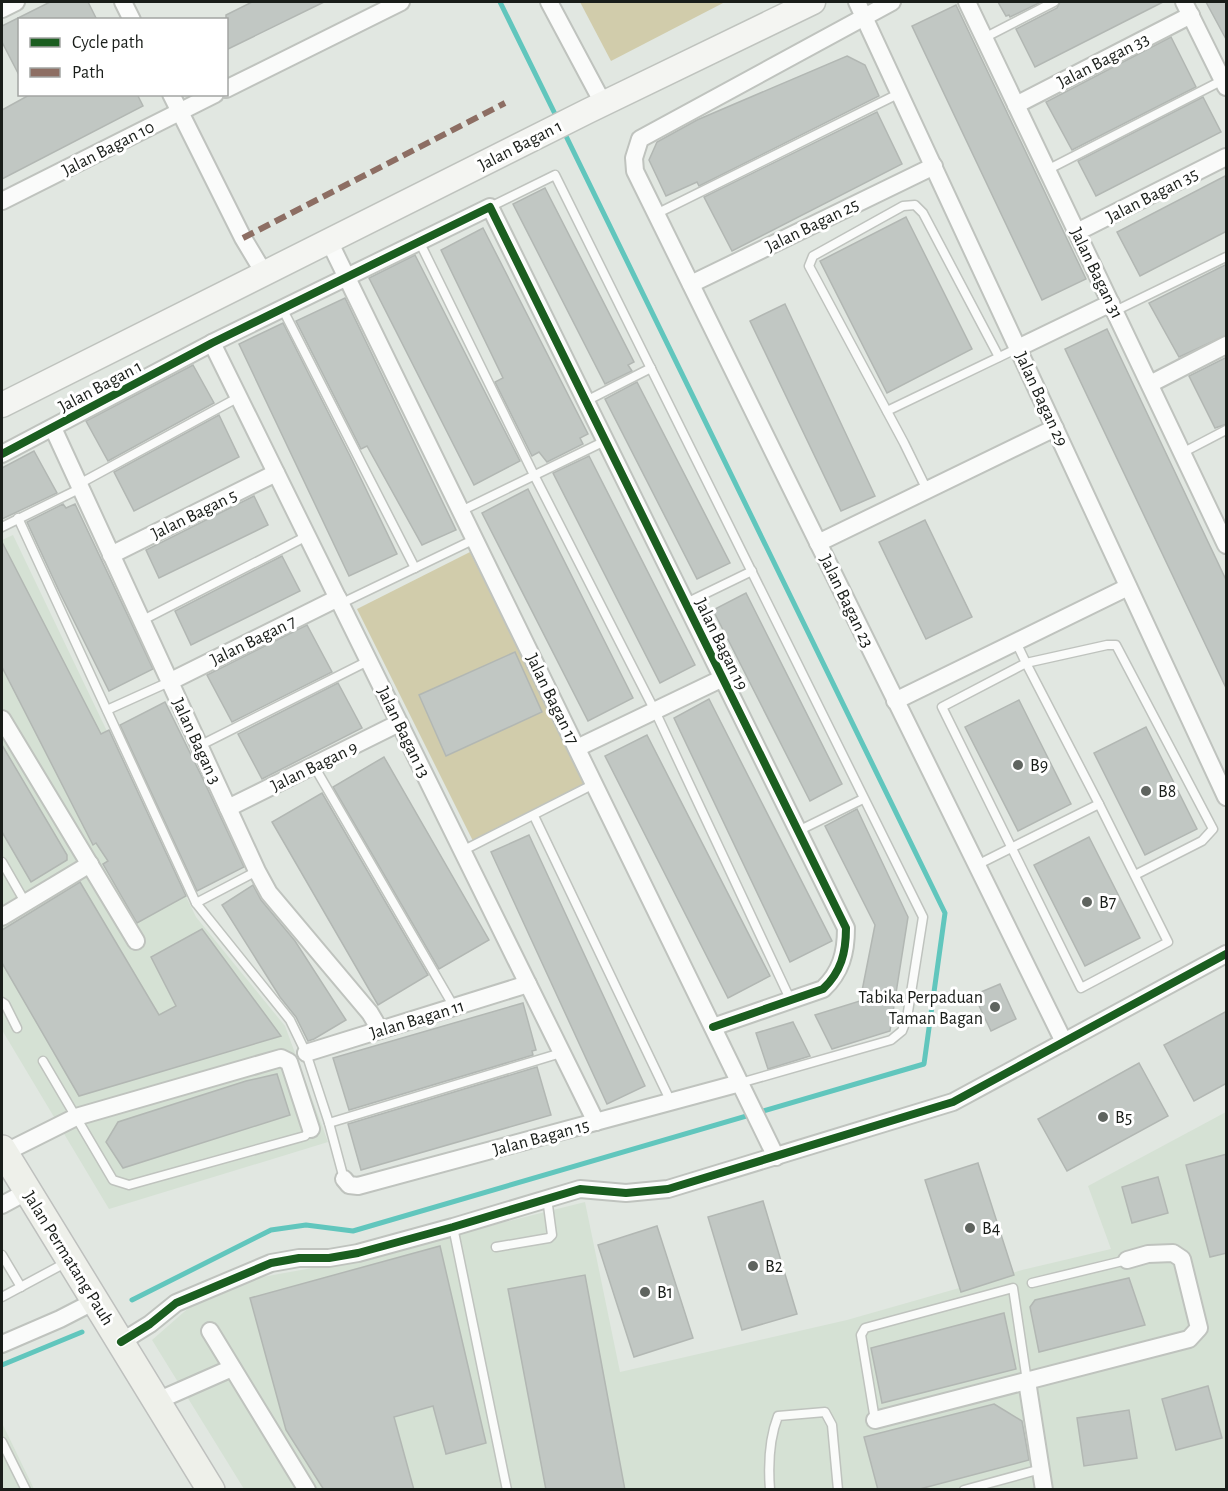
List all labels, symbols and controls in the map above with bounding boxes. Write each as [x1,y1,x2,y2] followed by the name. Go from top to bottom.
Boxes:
[18,18,228,96] legend
[1055,30,1152,92] street label: Jalan Bagan 33
[72,34,144,52] text: Cycle path
[72,64,104,82] text: Path
[476,117,565,175] street label: Jalan Bagan 1
[59,118,158,180] street label: Jalan Bagan 10
[1104,165,1201,227] street label: Jalan Bagan 35
[763,196,862,256] street label: Jalan Bagan 25
[1066,225,1126,322] street label: Jalan Bagan 31
[1011,349,1071,449] street label: Jalan Bagan 29
[56,357,145,416] street label: Jalan Bagan 1
[149,486,240,543] street label: Jalan Bagan 5
[816,552,876,651] street label: Jalan Bagan 23
[691,596,751,693] street label: Jalan Bagan 19
[208,612,299,669] street label: Jalan Bagan 7
[522,651,582,748] street label: Jalan Bagan 17
[373,684,433,781] street label: Jalan Bagan 13
[168,696,224,787] street label: Jalan Bagan 3
[268,738,361,796] street label: Jalan Bagan 9
[1030,757,1048,775] place label: B9
[1011,758,1025,772] marker: B9
[1158,783,1176,801] place label: B8
[1139,784,1153,798] marker: B8
[1099,894,1116,912] place label: B7
[1080,895,1094,909] marker: B7
[858,989,983,1028] place label: Tabika Perpaduan Taman Bagan
[368,997,467,1043] street label: Jalan Bagan 11
[988,1000,1002,1014] marker: Tabika Perpaduan Taman Bagan
[1115,1109,1132,1127] place label: B5
[1096,1110,1110,1124] marker: B5
[491,1116,591,1159] street label: Jalan Bagan 15
[20,1188,117,1329] street label: Jalan Permatang Pauh
[982,1220,1001,1238] place label: B4
[963,1221,977,1235] marker: B4
[765,1258,783,1276] place label: B2
[746,1259,760,1273] marker: B2
[657,1284,673,1302] place label: B1
[638,1285,652,1299] marker: B1

